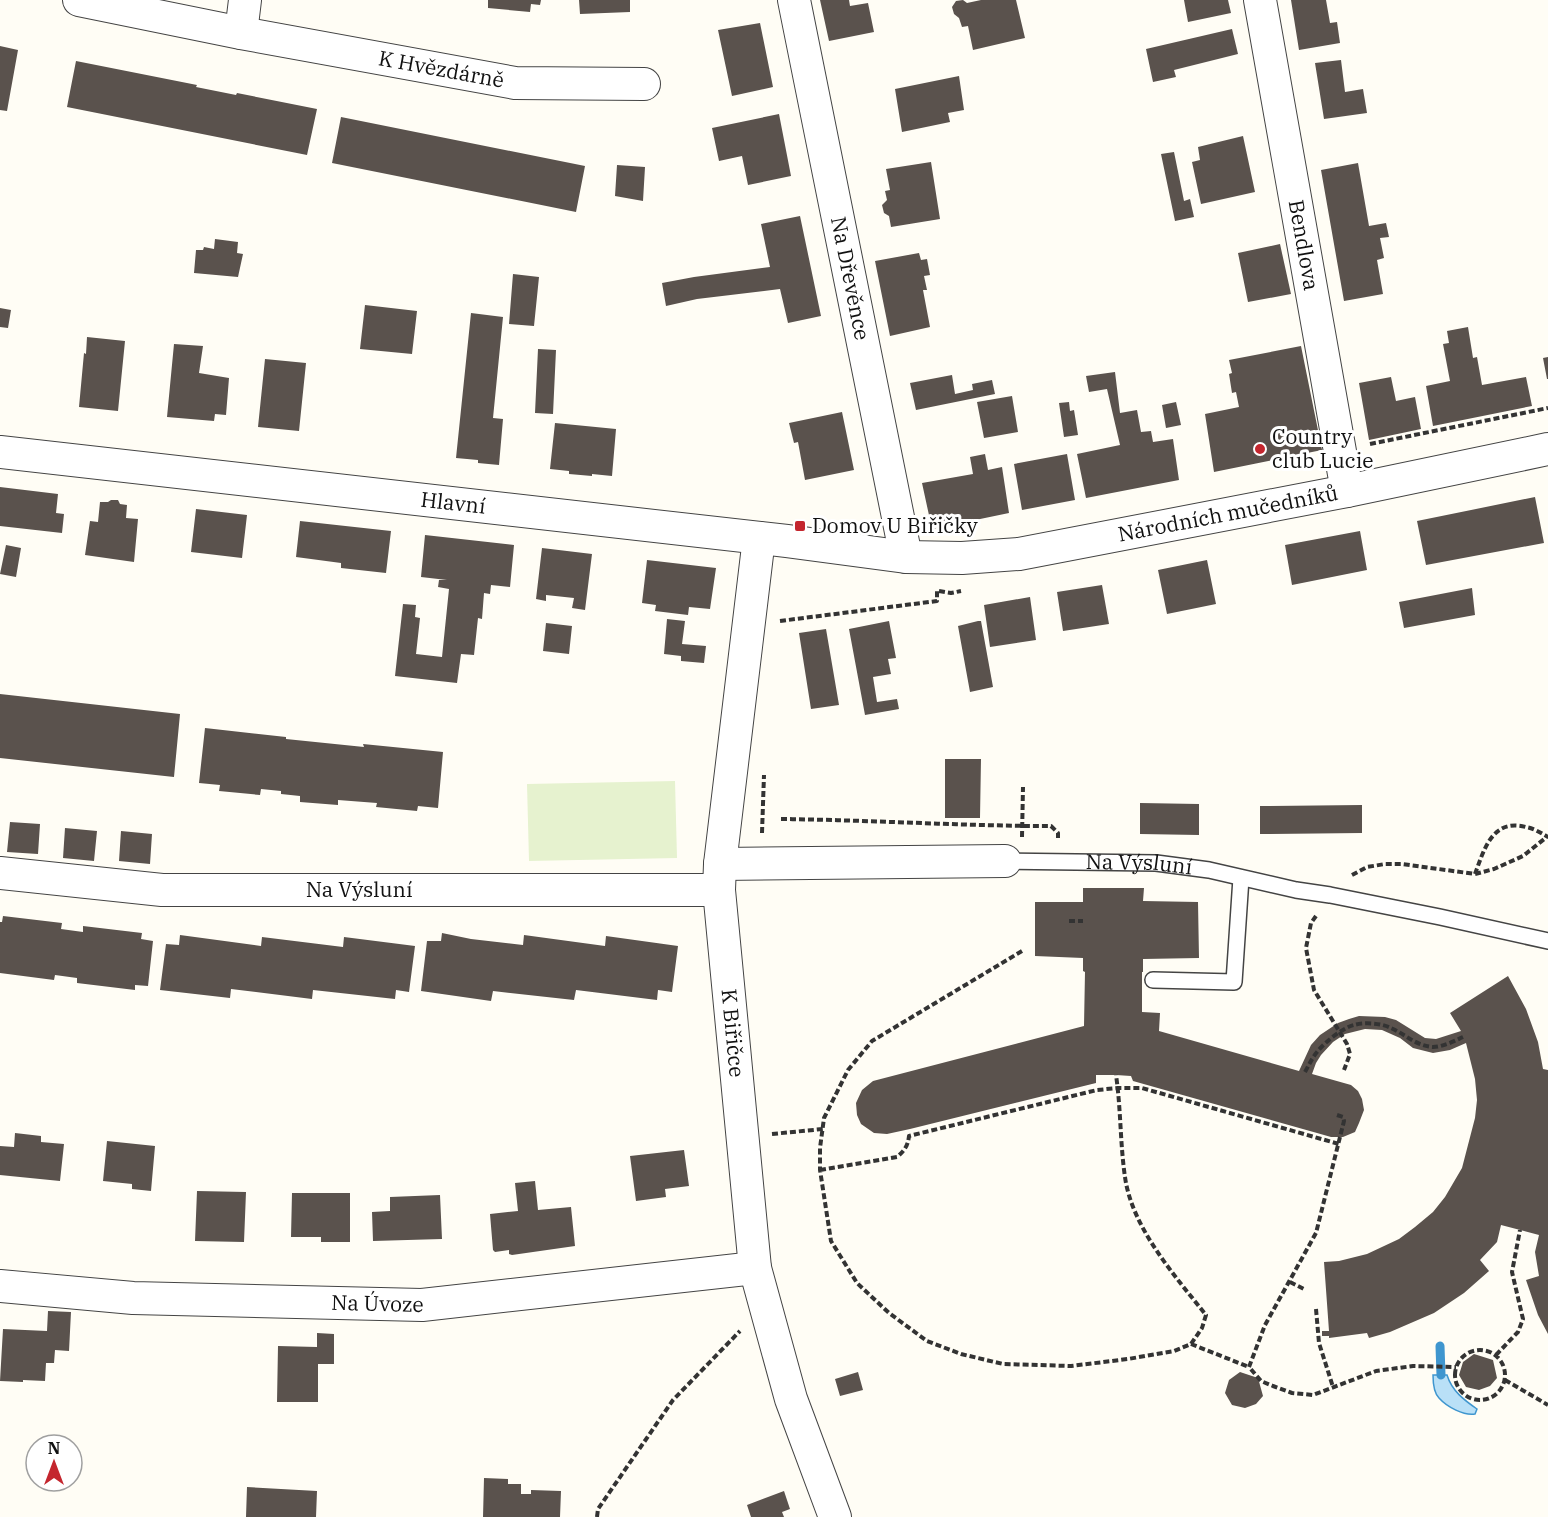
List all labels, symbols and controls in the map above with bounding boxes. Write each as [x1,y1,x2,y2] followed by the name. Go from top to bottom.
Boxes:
[376,43,507,94] street label: K Hvězdárně
[1283,197,1326,293] street label: Bendlova
[825,214,877,343] street label: Na Dřevěnce
[1272,422,1374,474] place label: Country club Lucie
[1253,442,1267,456] marker: Country club Lucie
[1115,478,1340,548] street label: Národních mučedníků
[419,485,487,520] street label: Hlavní
[812,511,978,539] place label: Domov U Biřičky
[793,519,807,533] marker: Domov U Biřičky
[1085,847,1194,881] street label: Na Výsluní
[306,875,413,903] street label: Na Výsluní
[715,987,752,1079] street label: K Biřičce
[331,1288,424,1318] street label: Na Úvoze
[24,1433,84,1493] north arrow
[48,1438,60,1458] text: N

